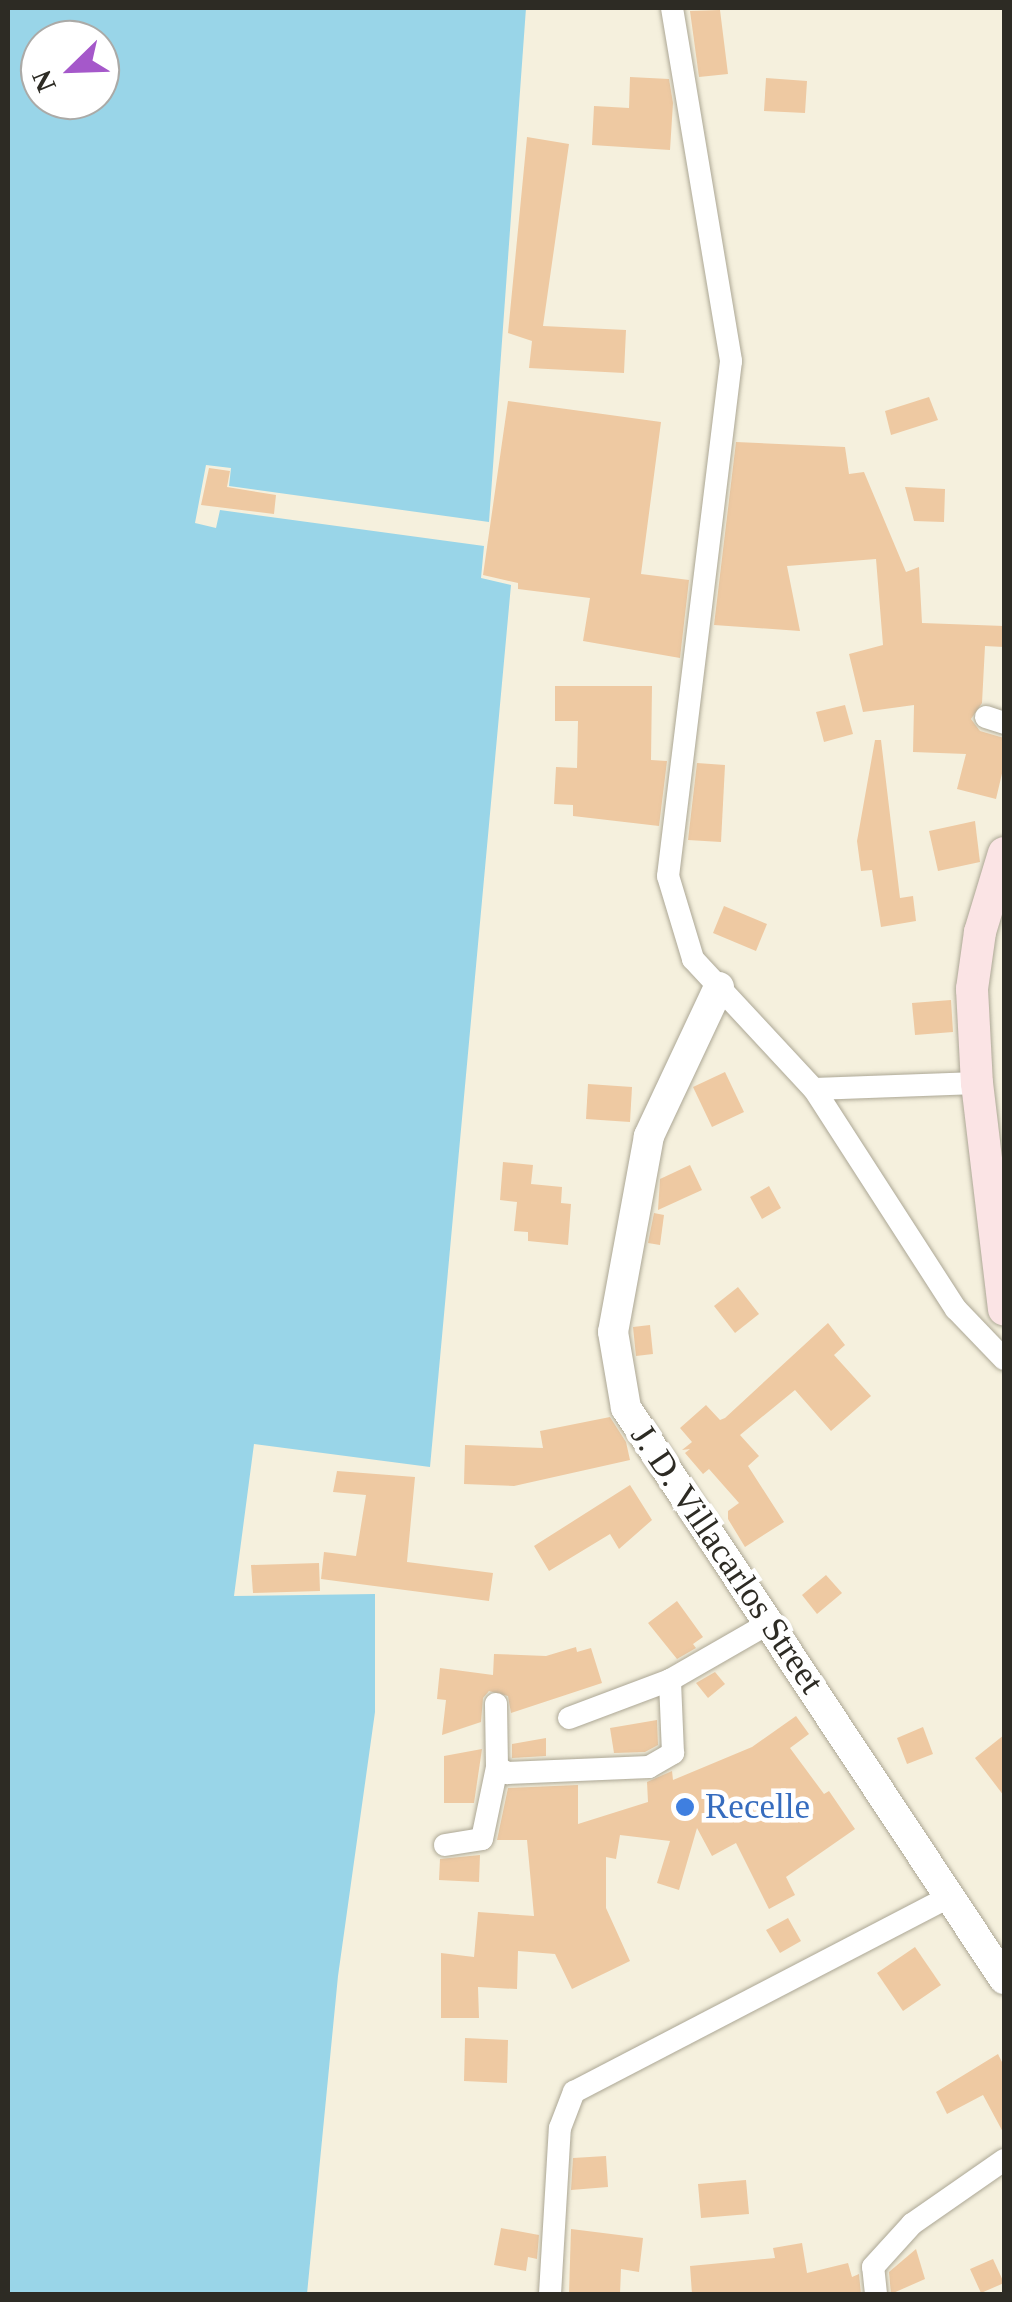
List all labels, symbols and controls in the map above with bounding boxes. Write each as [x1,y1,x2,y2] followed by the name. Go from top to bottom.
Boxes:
[20,20,120,120] north arrow
[26,66,62,97] text: N
[621,1416,833,1702] street label: J. D. Villacarlos Street
[705,1786,810,1828] place label: Recelle
[674,1796,696,1818] marker: Recelle

